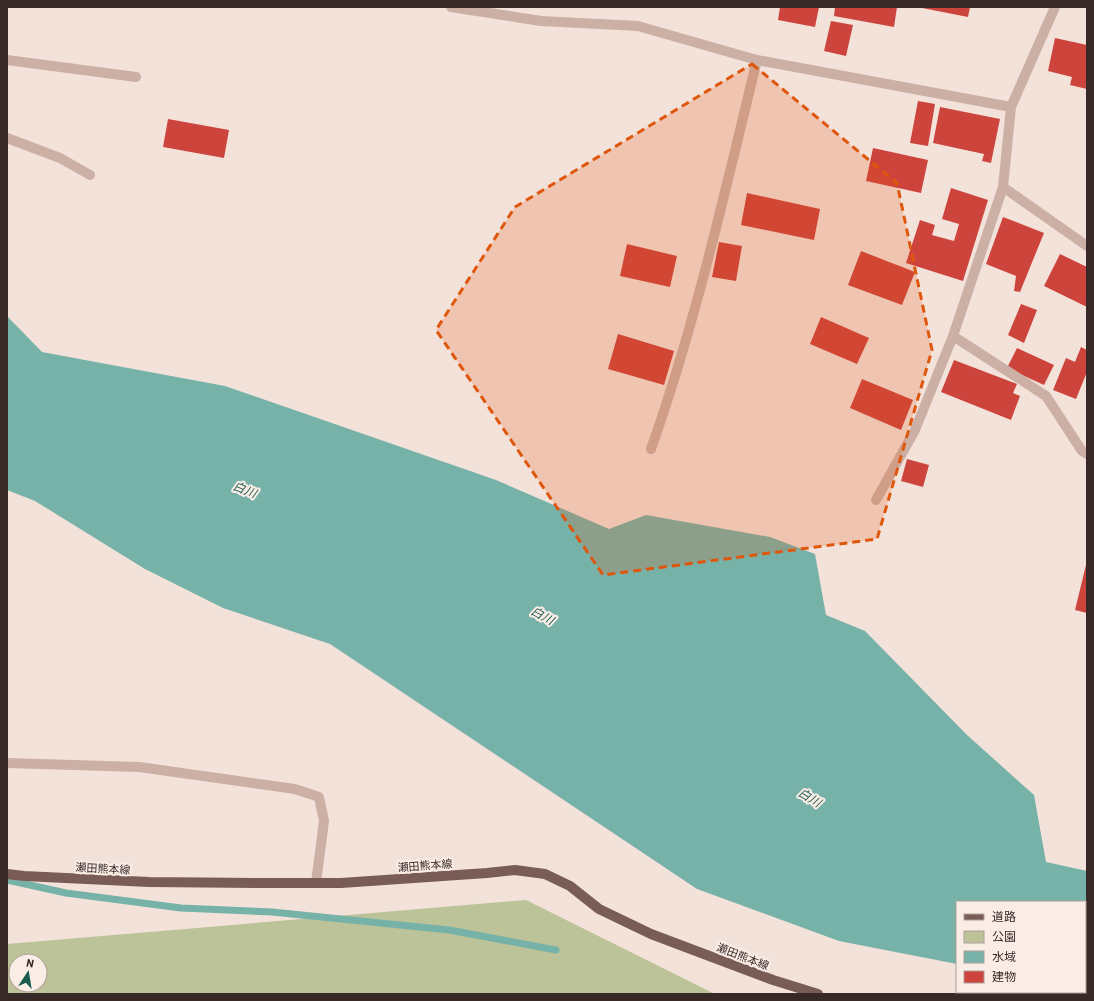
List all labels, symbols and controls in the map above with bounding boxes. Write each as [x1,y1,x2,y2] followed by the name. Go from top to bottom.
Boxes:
[231,478,261,501] water label: 白川
[529,603,559,628] water label: 白川
[796,785,826,810] water label: 白川
[397,857,453,873] street label: 瀬田熊本線
[75,860,131,876] street label: 瀬田熊本線
[956,901,1086,993] legend
[992,909,1016,923] text: 道路
[992,929,1016,943] text: 公園
[715,940,771,972] street label: 瀬田熊本線
[992,949,1016,963] text: 水域
[8,953,48,993] north arrow
[25,956,35,970] text: N
[992,969,1016,983] text: 建物

